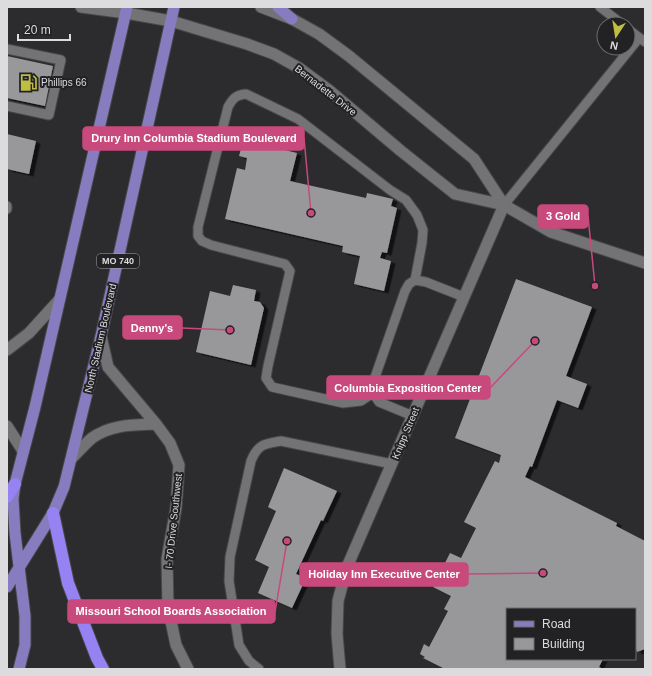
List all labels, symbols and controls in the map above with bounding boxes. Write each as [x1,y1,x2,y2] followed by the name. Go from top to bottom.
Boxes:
[18,16,70,42] scale bar
[596,16,636,56] north arrow
[24,23,51,37] text: 20 m
[609,39,619,52] text: N
[293,63,359,118] street label: Bernadette Drive
[18,72,38,92] fuel station icon: Phillips 66
[41,77,87,88] place label: Phillips 66
[83,127,304,150] callout: Drury Inn Columbia Stadium Boulevard
[91,132,297,144] text: Drury Inn Columbia Stadium Boulevard
[538,205,588,228] callout: 3 Gold
[546,210,580,222] text: 3 Gold
[97,254,139,268] road number: MO 740
[83,282,118,394] street label: North Stadium Boulevard
[123,316,182,339] callout: Denny's
[131,322,173,334] text: Denny's
[327,376,490,399] callout: Columbia Exposition Center
[334,382,482,394] text: Columbia Exposition Center
[390,406,421,461] street label: Knipp Street
[163,473,184,569] street label: I- 70 Drive Southwest
[300,563,468,586] callout: Holiday Inn Executive Center
[308,568,461,580] text: Holiday Inn Executive Center
[68,600,275,623] callout: Missouri School Boards Association
[76,605,267,617] text: Missouri School Boards Association
[506,608,636,660] legend
[542,617,571,631] text: Road
[542,637,585,651] text: Building

